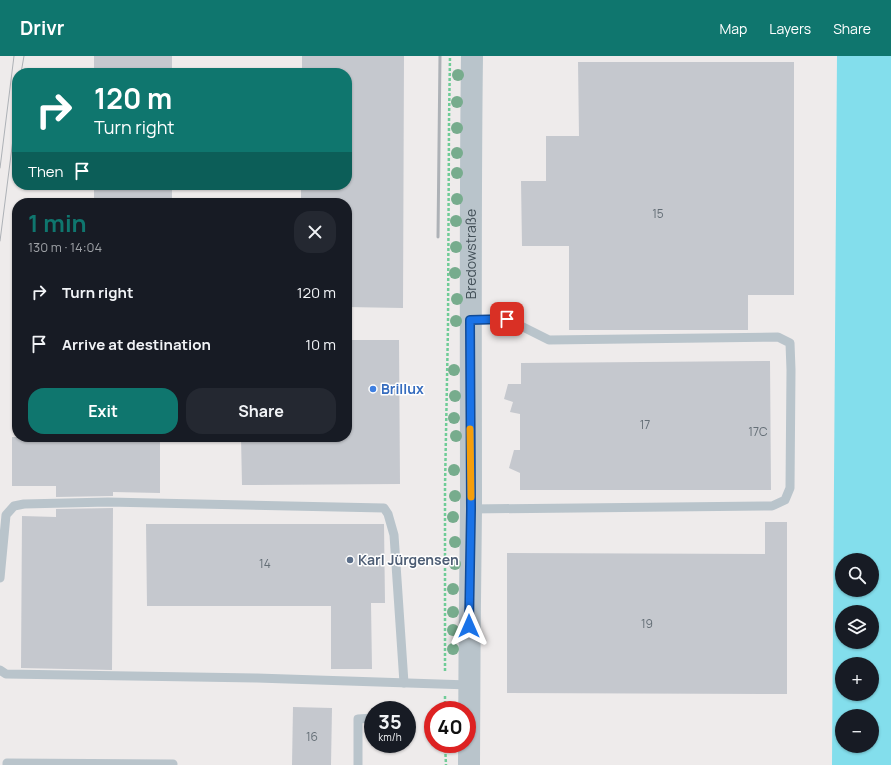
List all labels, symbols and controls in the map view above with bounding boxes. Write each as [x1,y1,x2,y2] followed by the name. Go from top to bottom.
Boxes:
[20,15,64,41] text: Drivr
[719,19,747,38] text: Map
[769,19,811,38] text: Layers
[833,19,871,38] text: Share
[94,79,172,117] text: 120 m
[28,84,80,136] icon: right
[94,115,175,139] text: Turn right
[71,160,93,182] icon: arrive
[28,161,63,182] text: Then
[652,205,664,222] house number: 15
[28,206,87,239] text: 1 min
[461,209,480,299] street label: Bredowstraße
[294,211,336,253] button: close
[28,238,102,256] text: 130 m · 14:04
[28,281,50,303] icon: right
[62,282,133,303] text: Turn right
[297,282,336,303] text: 120 m
[490,302,524,336] pin
[496,308,518,330] icon: arrive
[28,333,50,355] icon: arrive
[62,334,211,355] text: Arrive at destination
[305,334,336,355] text: 10 m
[381,379,424,398] place label: Brillux
[368,384,378,394] marker: Brillux
[28,388,178,434] button: Exit
[186,388,336,434] button: Share
[640,416,650,433] house number: 17
[748,423,768,440] house number: 17C
[358,550,459,569] place label: Karl Jürgensen
[835,553,879,753] map controls
[835,553,879,597] button: search
[259,555,271,572] house number: 14
[345,555,355,565] marker: Karl Jürgensen
[448,605,490,647] position arrow
[835,605,879,649] button: layers
[641,615,653,632] house number: 19
[835,657,879,701] button: +
[424,701,476,753] speed limit sign: 40
[378,708,402,735] text: 35
[835,709,879,753] button: −
[306,728,318,745] house number: 16
[378,730,402,744] text: km/h

